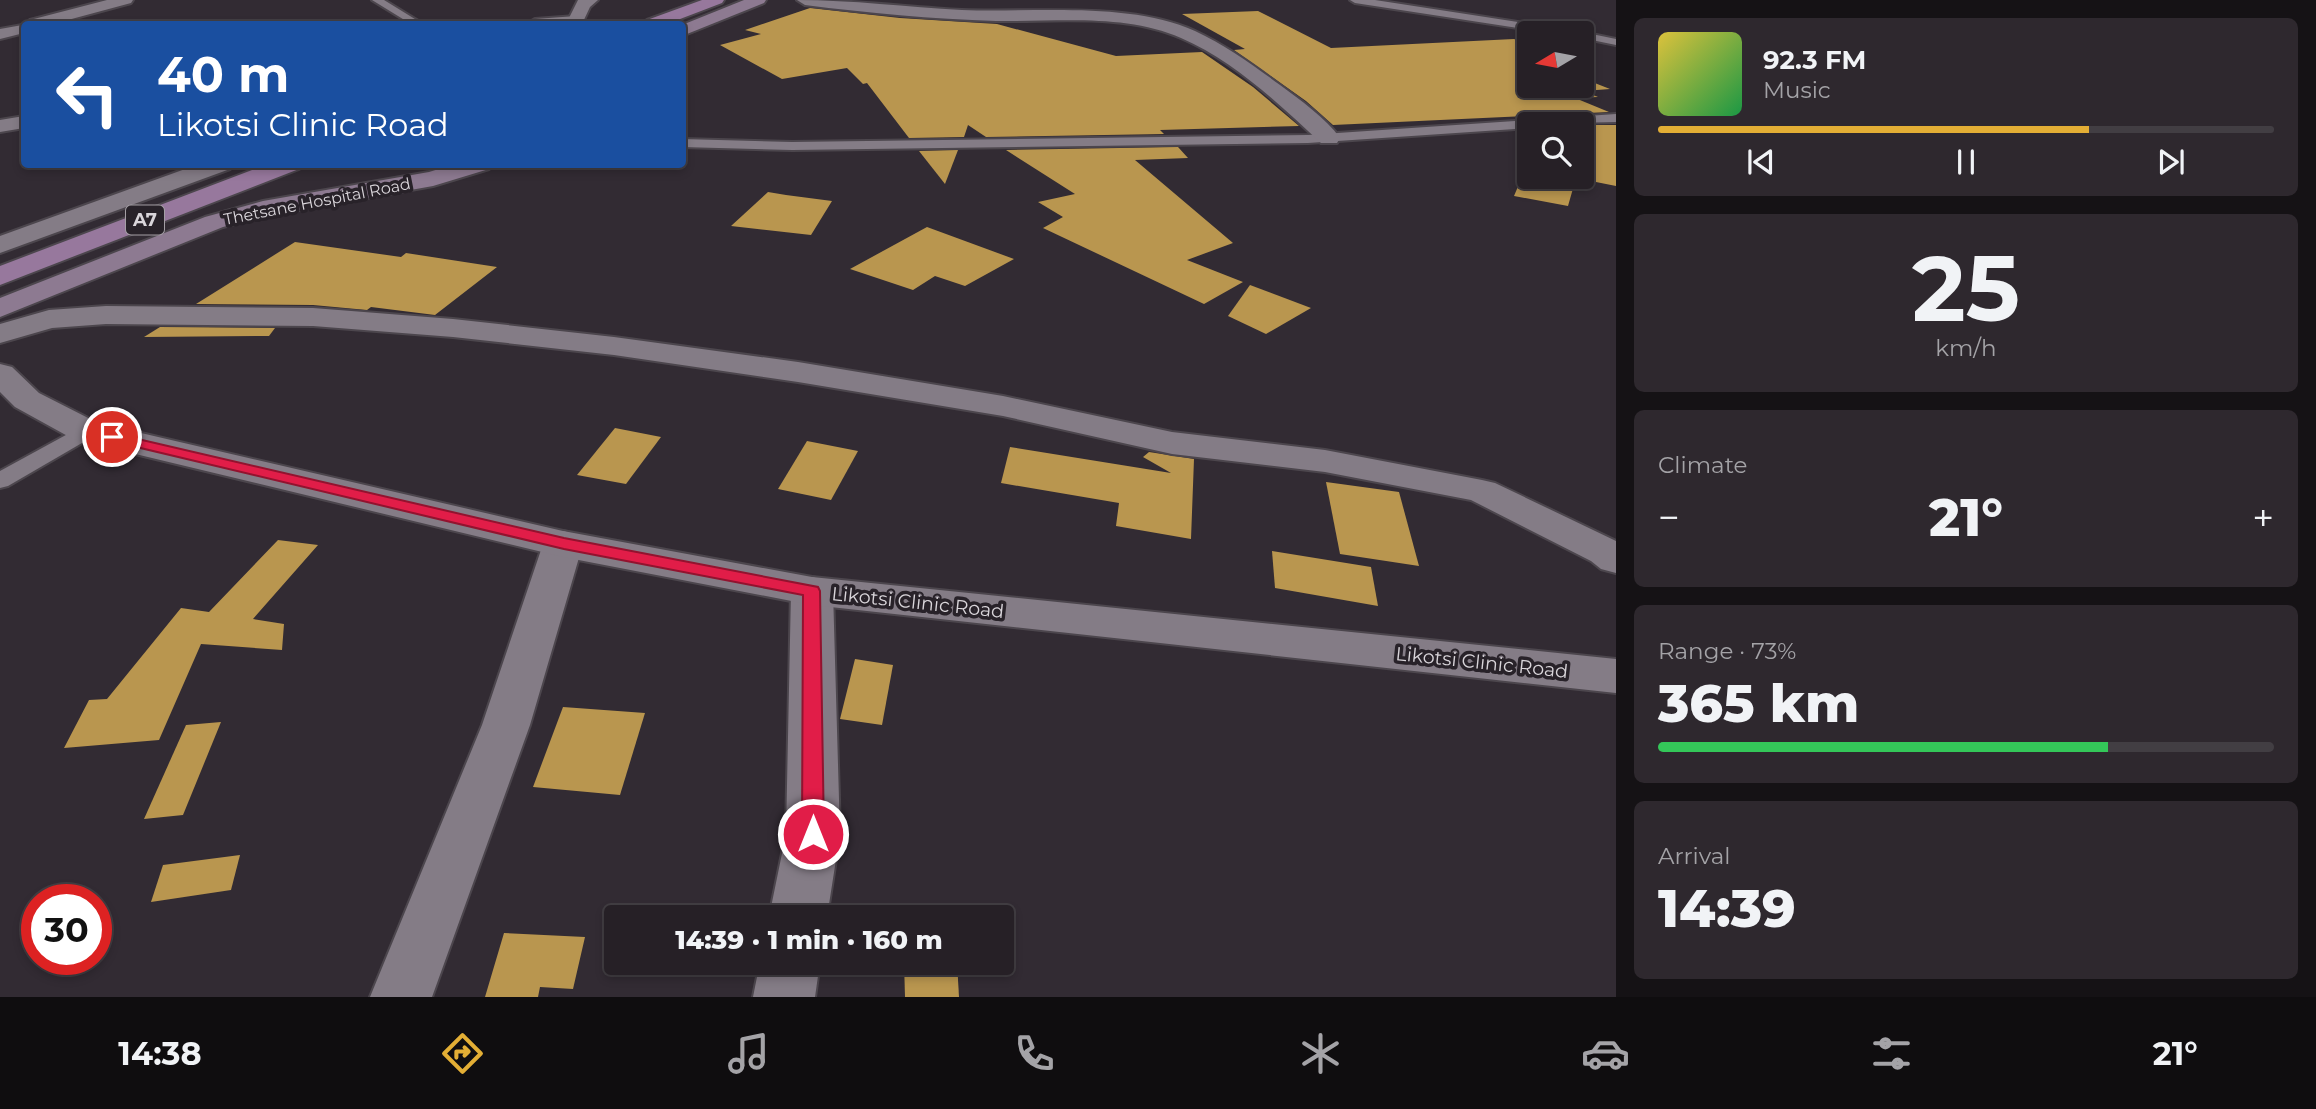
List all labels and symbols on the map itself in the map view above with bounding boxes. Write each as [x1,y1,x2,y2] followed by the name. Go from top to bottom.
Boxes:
[1517,21,1594,98] north arrow
[222,174,412,229] street label: Thetsane Hospital Road
[126,205,164,234] road number: A7
[82,407,142,467] pin
[831,582,1005,623] street label: Likotsi Clinic Road
[1395,642,1569,683] street label: Likotsi Clinic Road
[776,797,850,871] position arrow
[21,884,112,975] speed limit sign: 30

